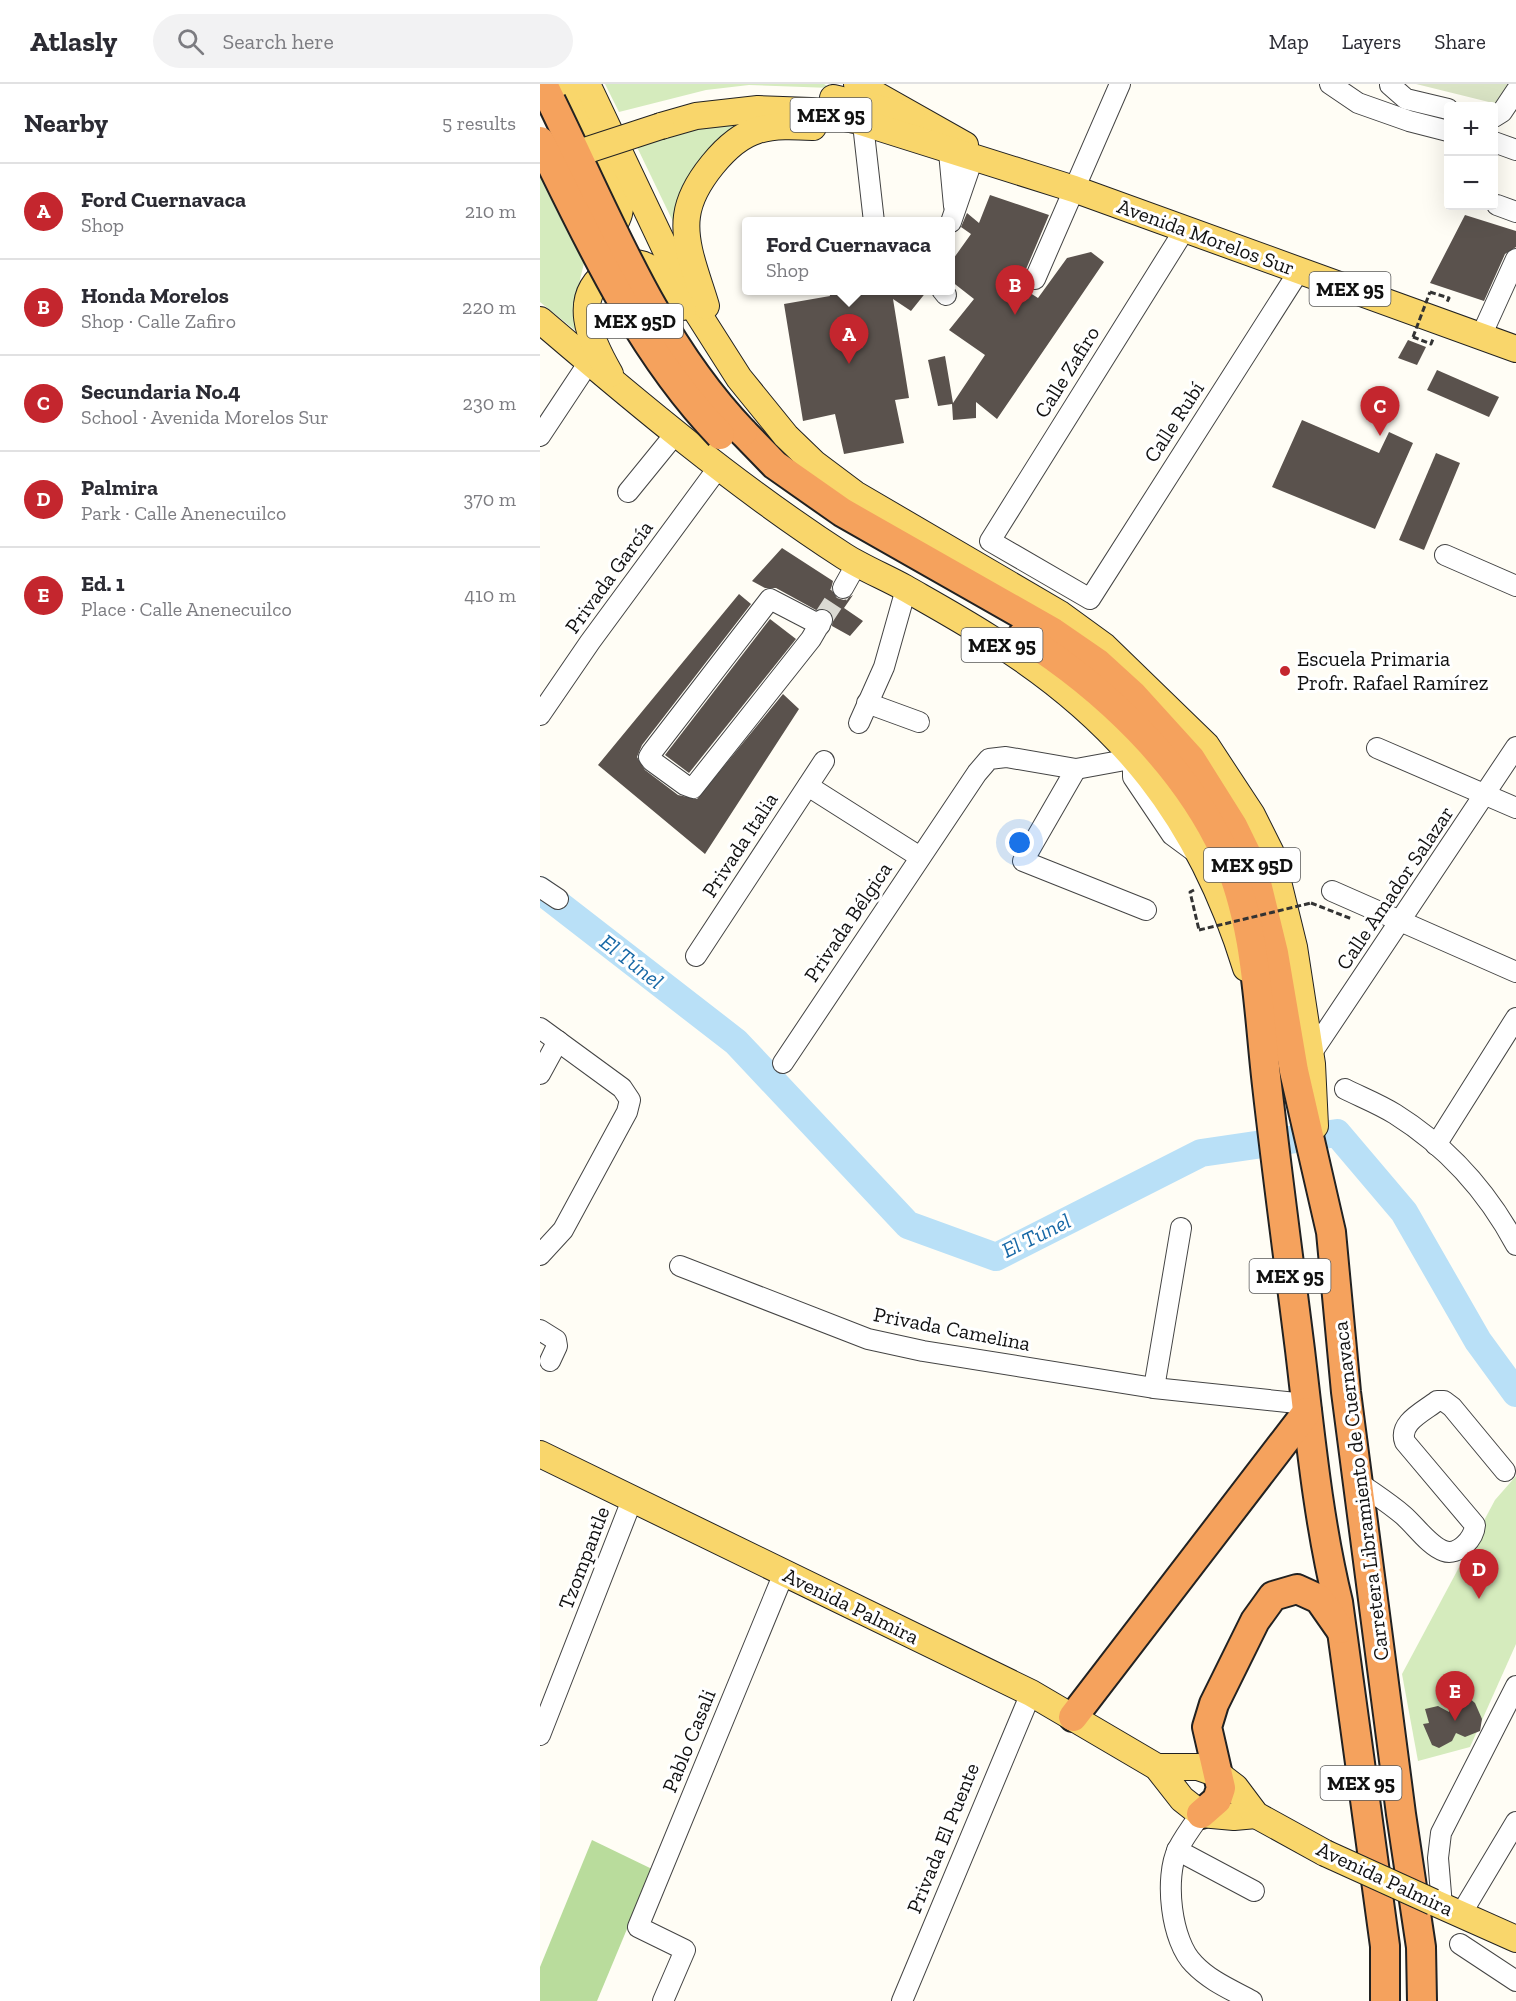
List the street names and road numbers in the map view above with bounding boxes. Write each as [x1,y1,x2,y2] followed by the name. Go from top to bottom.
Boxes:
[790,98,872,132] road number: MEX 95
[1114,193,1298,280] street label: Avenida Morelos Sur
[1310,272,1390,306] road number: MEX 95
[587,304,683,338] road number: MEX 95D
[1029,321,1105,422] street label: Calle Zafiro
[1138,377,1209,467] street label: Calle Rubí
[559,516,658,638] street label: Privada García
[962,628,1042,662] road number: MEX 95
[696,788,783,902] street label: Privada Italia
[1331,801,1459,974] street label: Calle Amador Salazar
[1204,848,1300,882] road number: MEX 95D
[798,857,897,986] street label: Privada Bélgica
[1250,1259,1330,1293] road number: MEX 95
[872,1301,1033,1356] street label: Privada Camelina
[1327,1320,1394,1662] street label: Carretera Libramiento de Cuernavaca
[552,1503,615,1613] street label: Tzompantle
[779,1562,923,1649] street label: Avenida Palmira
[657,1686,721,1796] street label: Pablo Casali
[901,1759,984,1917] street label: Privada El Puente
[1320,1766,1402,1800] road number: MEX 95
[1313,1836,1457,1921] street label: Avenida Palmira

